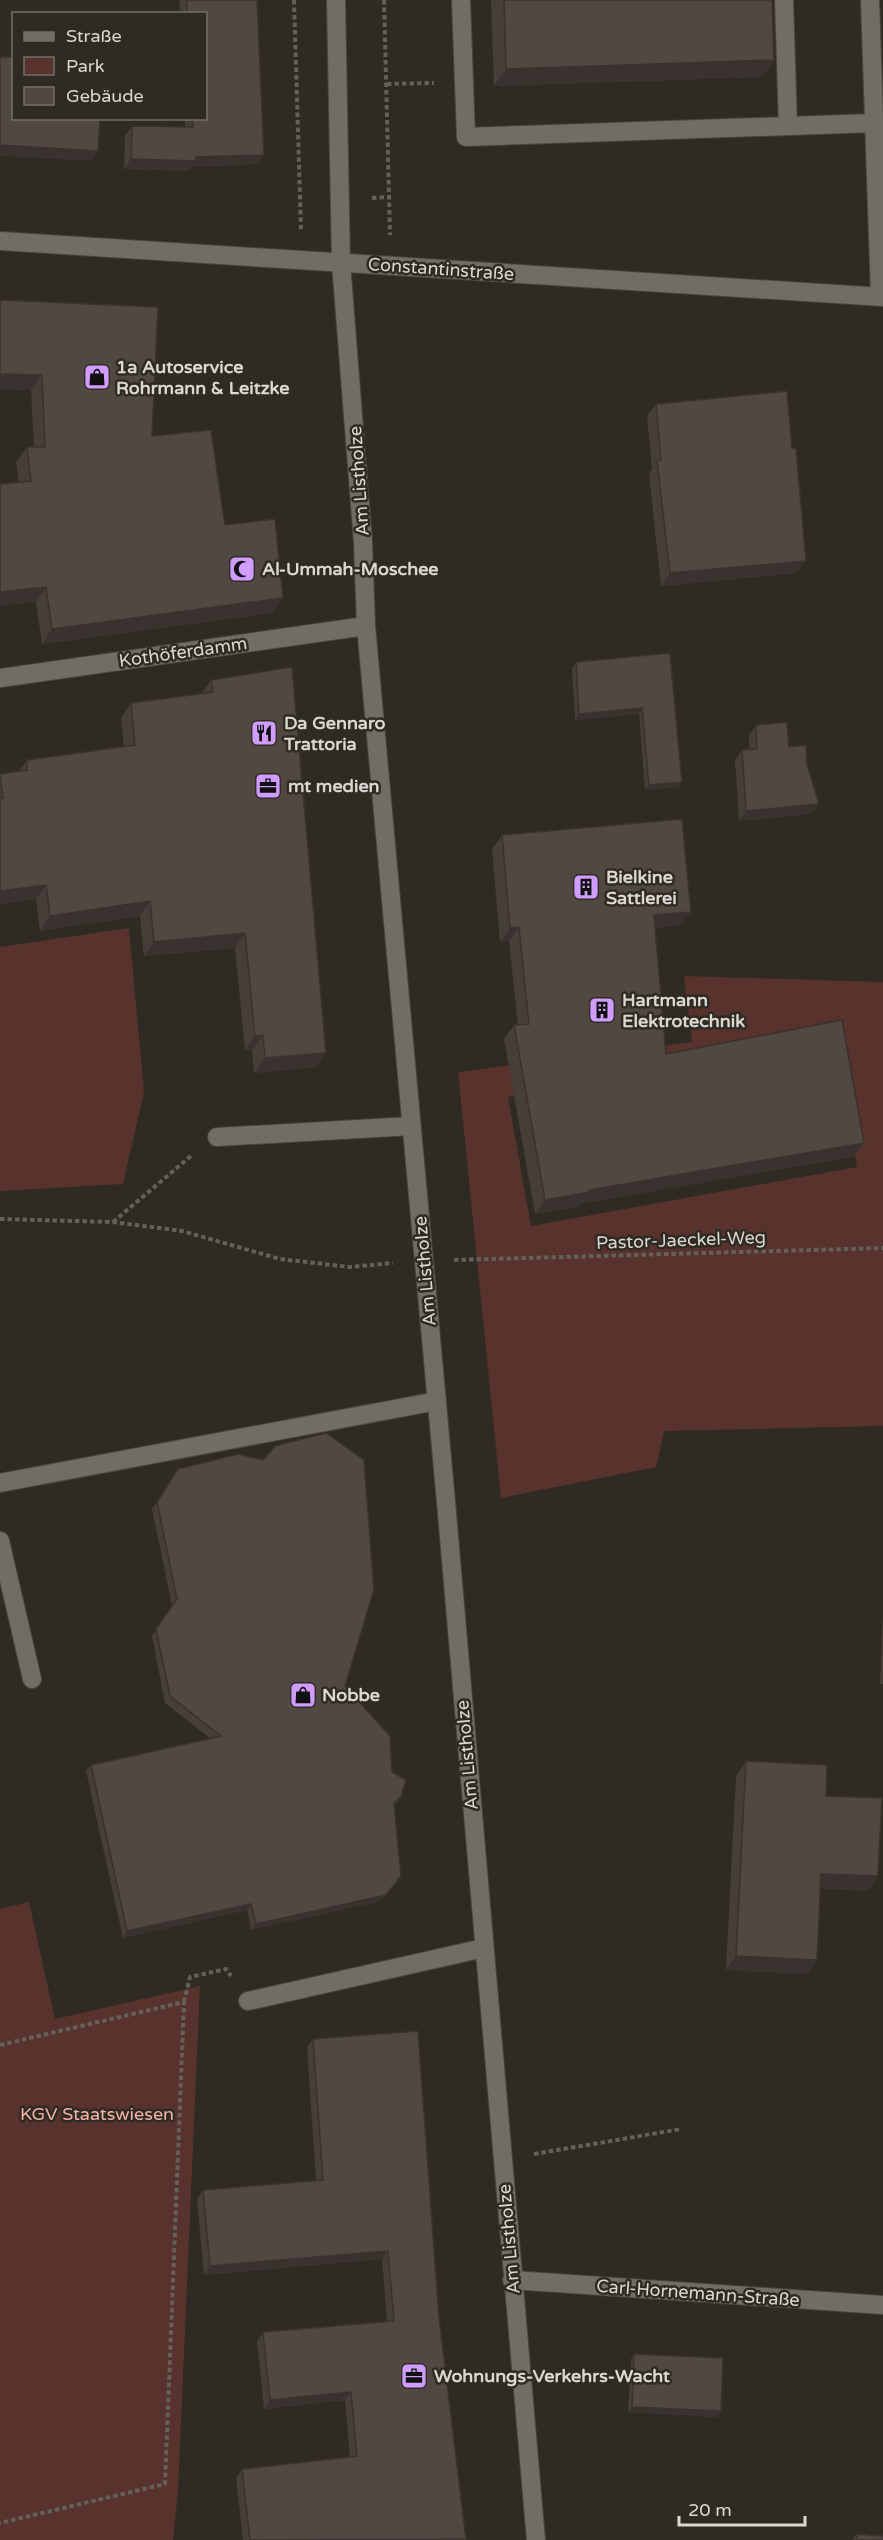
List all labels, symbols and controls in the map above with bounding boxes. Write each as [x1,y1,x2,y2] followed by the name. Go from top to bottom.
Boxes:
[12,12,207,120] legend
[66,25,122,47] text: Straße
[66,55,105,77] text: Park
[66,85,144,107] text: Gebäude
[367,253,515,285] street label: Constantinstraße
[116,356,289,399] place label: 1a Autoservice Rohrmann & Leitzke
[82,362,112,392] shop icon: 1a Autoservice Rohrmann & Leitzke
[344,425,374,537] street label: Am Listholze
[227,554,257,584] mosque icon: Al-Ummah-Moschee
[262,558,439,580] place label: Al-Ummah-Moschee
[117,632,249,672] street label: Kothöferdamm
[283,712,386,755] place label: Da Gennaro Trattoria
[249,718,279,748] restaurant icon: Da Gennaro Trattoria
[253,771,283,801] office icon: mt medien
[288,775,380,797] place label: mt medien
[606,866,677,909] place label: Bielkine Sattlerei
[571,872,601,902] building icon: Bielkine Sattlerei
[622,989,745,1032] place label: Hartmann Elektrotechnik
[587,995,617,1025] building icon: Hartmann Elektrotechnik
[409,1215,441,1327] street label: Am Listholze
[596,1226,766,1254] street label: Pastor-Jaeckel-Weg
[288,1680,318,1710] shop icon: Nobbe
[322,1684,380,1706] place label: Nobbe
[451,1699,483,1811] street label: Am Listholze
[20,2103,174,2125] park label: KGV Staatswiesen
[493,2183,525,2295] street label: Am Listholze
[596,2275,800,2311] street label: Carl-Hornemann-Straße
[399,2361,429,2391] office icon: Wohnungs-Verkehrs-Wacht
[434,2365,670,2387] place label: Wohnungs-Verkehrs-Wacht
[679,2489,805,2527] scale bar
[688,2499,732,2521] text: 20 m

